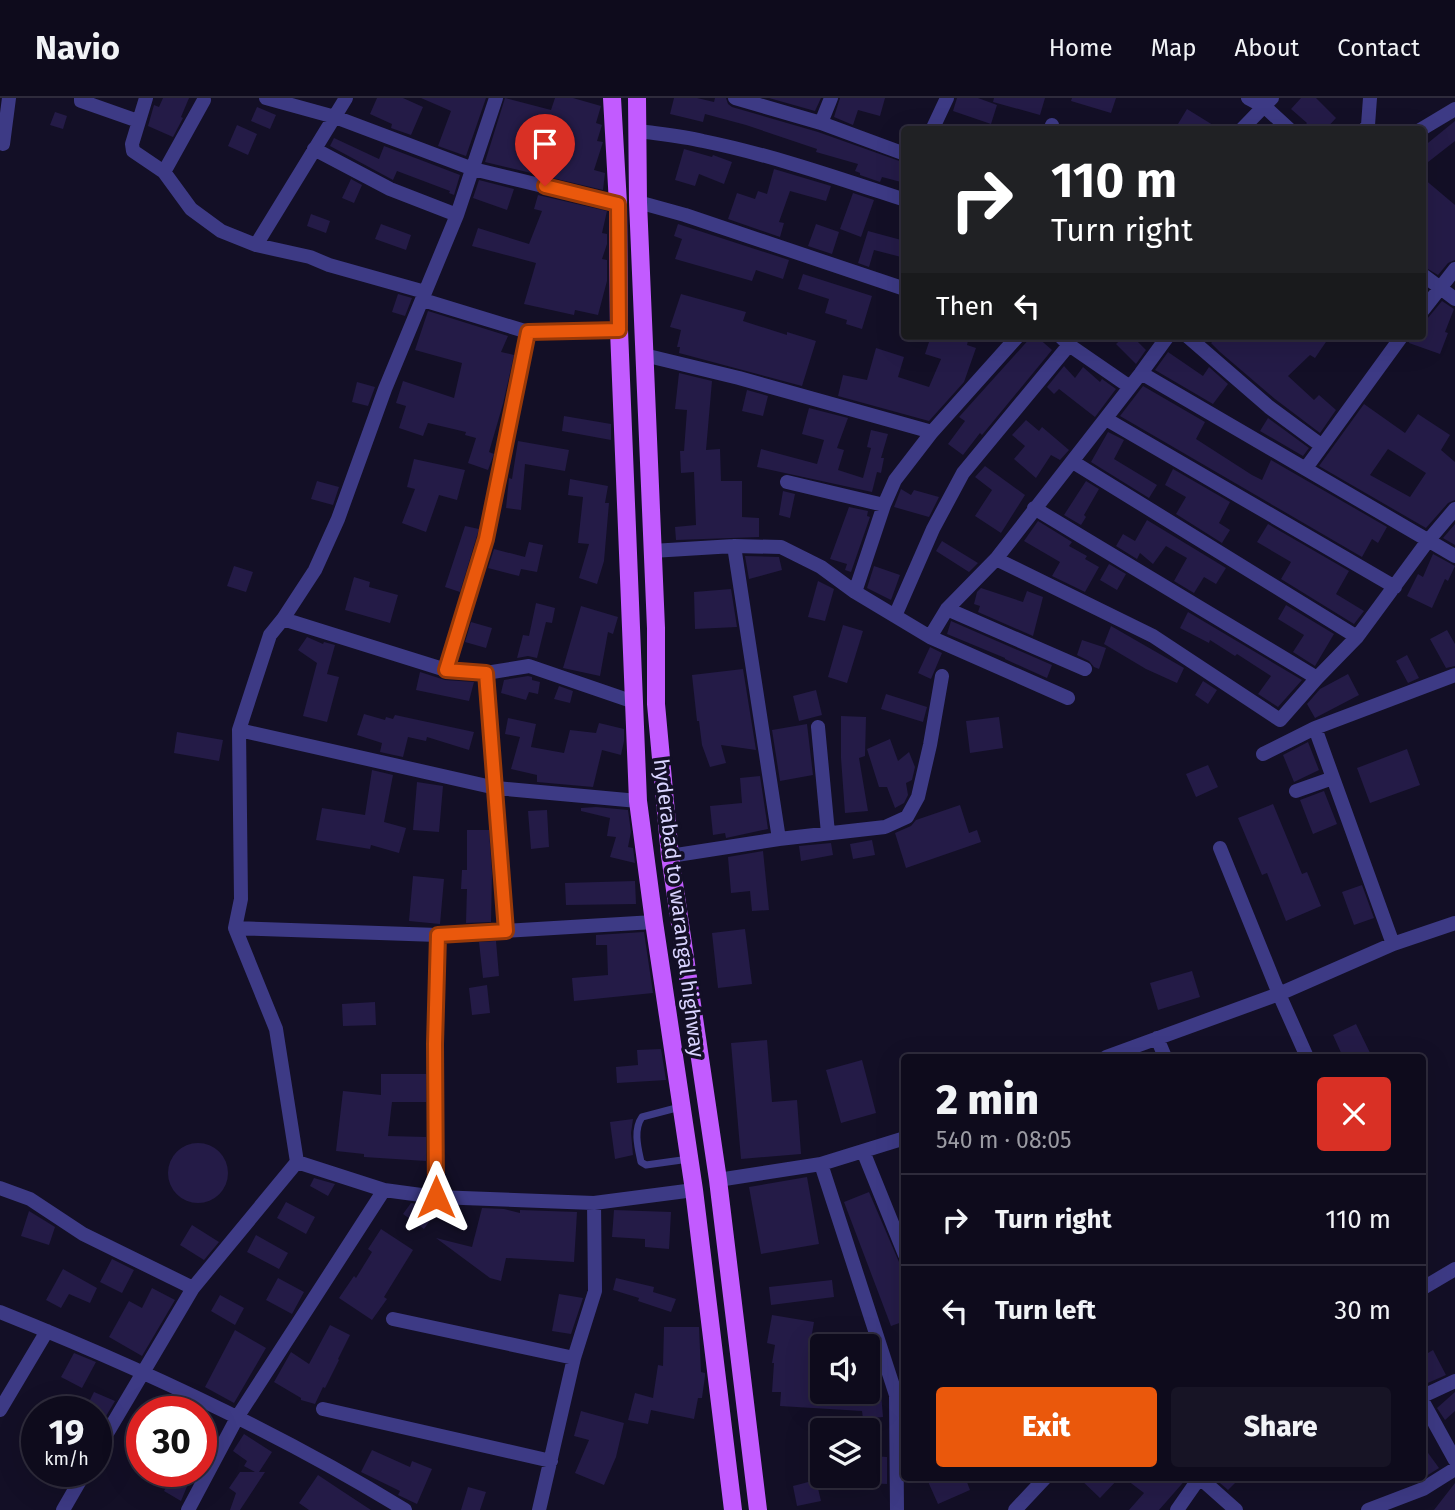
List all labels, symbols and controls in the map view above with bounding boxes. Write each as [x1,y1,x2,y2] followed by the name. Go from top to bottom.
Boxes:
[35,28,120,68] text: Navio
[1049,34,1113,62] text: Home
[1151,34,1197,62] text: Map
[1235,34,1299,62] text: About
[1337,34,1420,62] text: Contact
[515,114,575,186] pin
[526,125,564,163] icon: arrive
[1051,151,1177,210] text: 110 m
[936,154,1027,245] icon: right
[1051,211,1193,249] text: Turn right
[1008,287,1046,325] icon: left
[936,291,994,322] text: Then
[648,757,710,1059] street label: hyderabad to warangal highway
[936,1075,1039,1125] text: 2 min
[1317,1077,1391,1151] button: close
[936,1126,1072,1154] text: 540 m · 08:05
[399,1160,473,1234] position arrow
[936,1201,974,1239] icon: right
[995,1204,1112,1235] text: Turn right
[1325,1204,1391,1235] text: 110 m
[936,1292,974,1330] icon: left
[995,1295,1096,1326] text: Turn left
[1334,1295,1391,1326] text: 30 m
[810,1334,880,1488] map controls
[810,1334,880,1404] button: sound
[936,1387,1157,1467] button: Exit
[1171,1387,1391,1467] button: Share
[126,1396,217,1487] speed limit sign: 30
[49,1411,84,1453] text: 19
[810,1418,880,1488] button: layers
[44,1448,89,1470] text: km/h

